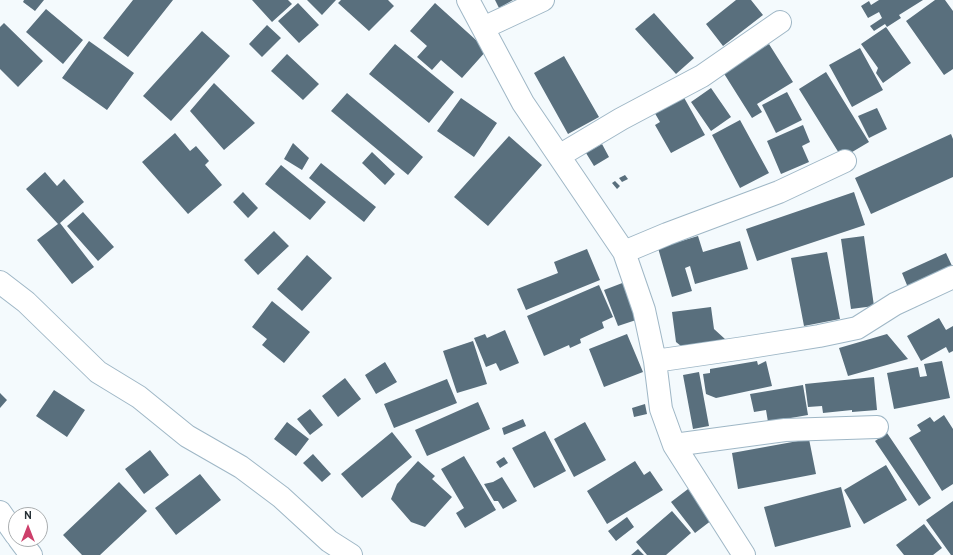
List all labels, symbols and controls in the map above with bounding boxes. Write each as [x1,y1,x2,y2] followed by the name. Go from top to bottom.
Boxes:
[8,507,48,547] north arrow
[24,509,32,523] text: N

